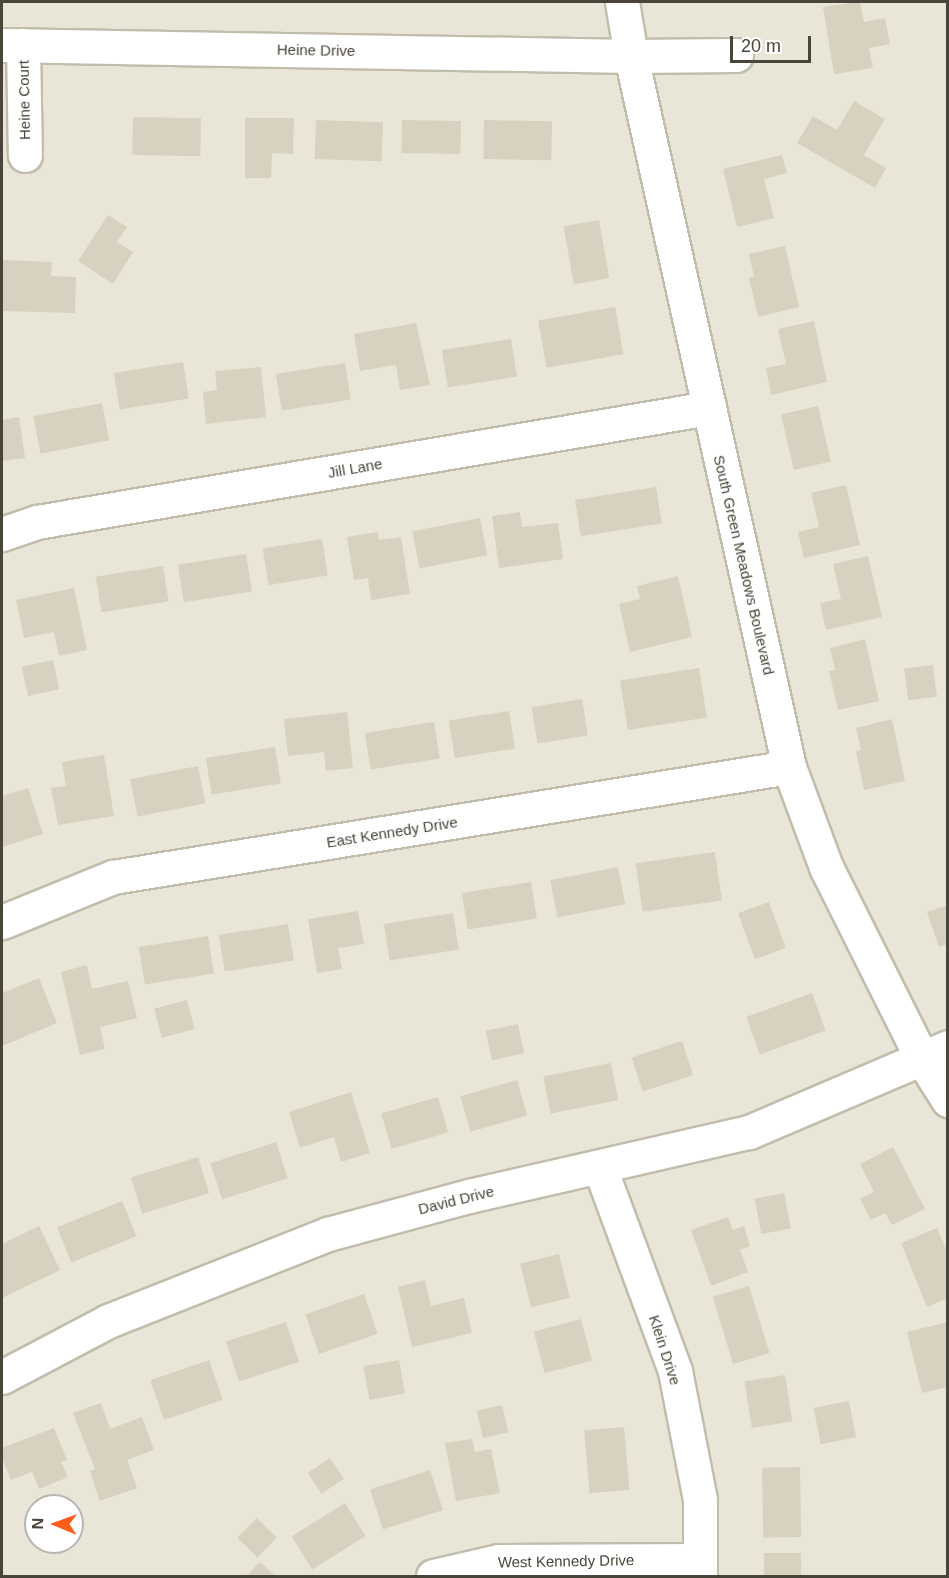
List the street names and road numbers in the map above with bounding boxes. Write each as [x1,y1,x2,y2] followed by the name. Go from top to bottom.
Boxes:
[277,40,355,60] street label: Heine Drive
[14,60,34,140] street label: Heine Court
[710,453,778,677] street label: South Green Meadows Boulevard
[326,454,384,482] street label: Jill Lane
[325,813,459,851] street label: East Kennedy Drive
[416,1182,496,1218] street label: David Drive
[645,1313,685,1387] street label: Klein Drive
[498,1551,634,1571] street label: West Kennedy Drive

